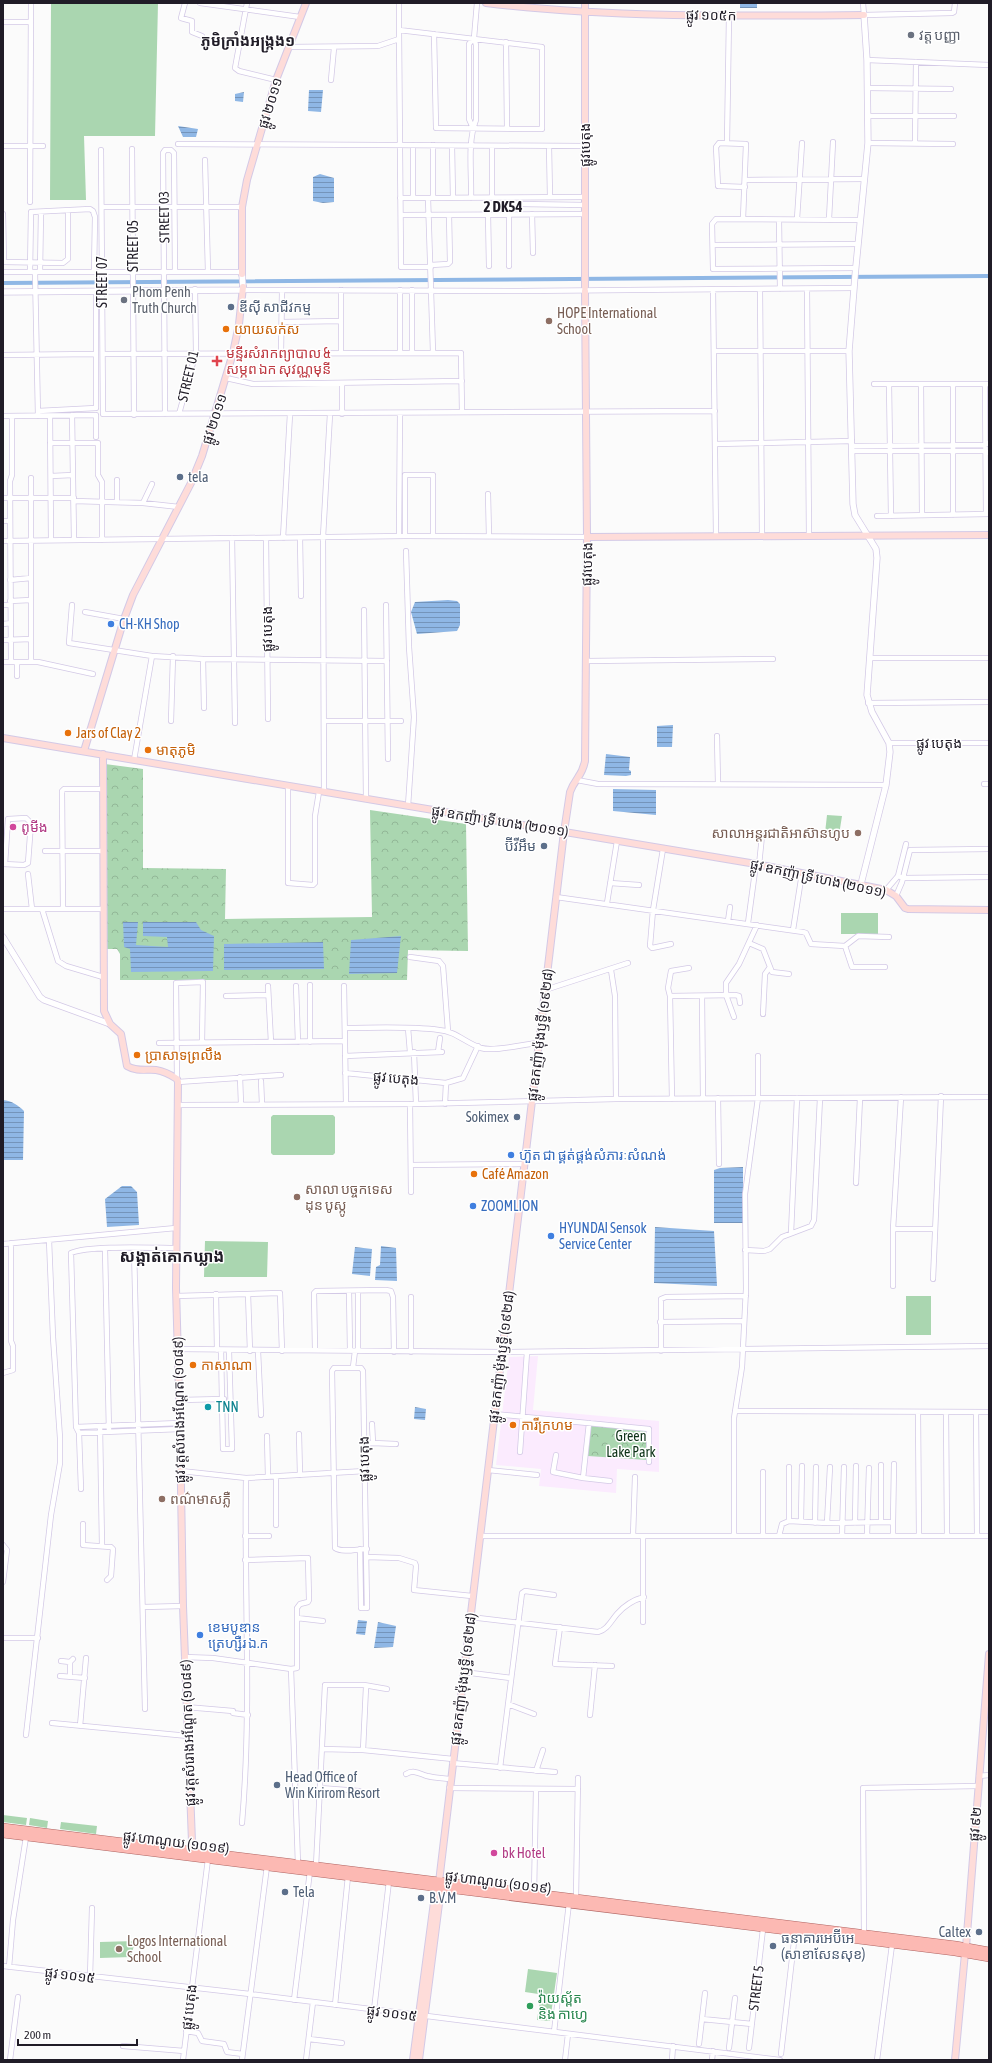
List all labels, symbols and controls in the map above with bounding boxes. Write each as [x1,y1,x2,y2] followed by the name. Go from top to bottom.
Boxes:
[685,7,737,28] street label: ផ្លូវ ១០៥ក
[919,27,961,44] place label: វត្ត បញ្ញា
[201,30,295,53] district label: ភូមិក្រាំងអង្រ្កង១
[906,30,916,40] marker: វត្ត បញ្ញា
[255,76,289,132] street label: ផ្លូវ ២០១១
[577,123,597,167] street label: ផ្លូវបេតុង
[156,191,172,243] street label: STREET 03
[484,198,522,215] district label: 2 DK54
[125,220,141,272] street label: STREET 05
[94,256,110,308] street label: STREET 07
[132,284,197,316] place label: Phom Penh Truth Church
[119,295,129,305] marker: Phom Penh Truth Church
[239,299,311,316] place label: ឌីស៊ី សាជីវកម្ម
[226,302,236,312] marker: ឌីស៊ី សាជីវកម្ម
[557,305,657,337] place label: HOPE International School
[544,316,554,326] marker: HOPE International School
[234,321,300,337] place label: យាយសក់ស
[221,324,231,334] marker: យាយសក់ស
[226,345,331,378] place label: មន្ទីរសំរាកព្យាបាល & សម្ភព ឯក សុវណ្ណមុនី
[174,349,202,403] street label: STREET 01
[211,355,223,367] marker: មន្ទីរសំរាកព្យាបាល & សម្ភព ឯក សុវណ្ណមុនី
[198,392,234,448] street label: ផ្លូវ ២០១១
[188,469,208,485] place label: tela
[175,472,185,482] marker: tela
[579,542,600,586] street label: ផ្លូវបេតុង
[259,606,279,652] street label: ផ្លូវ បេតុង
[119,616,180,632] place label: CH-KH Shop
[106,619,116,629] marker: CH-KH Shop
[76,725,141,741] place label: Jars of Clay 2
[63,728,73,738] marker: Jars of Clay 2
[916,735,962,755] street label: ផ្លូវ បេតុង
[156,742,196,758] place label: មាតុភូមិ
[143,745,153,755] marker: មាតុភូមិ
[430,802,570,844] street label: ផ្លូវ ឧកញ៉ា ទ្រី ហេង (២០១១)
[21,819,48,835] place label: ពូមីង
[8,822,18,832] marker: ពូមីង
[711,825,850,842] place label: សាលាអន្ដរជាតិអាស៊ានហូប
[853,828,863,838] marker: សាលាអន្ដរជាតិអាស៊ានហូប
[505,836,536,854] place label: ប៊ីវីអឹម
[539,841,549,851] marker: ប៊ីវីអឹម
[748,856,887,904] street label: ផ្លូវ ឧកញ៉ា ទ្រី ហេង (២០១១)
[524,968,560,1103] street label: ផ្លូវ ឧកញ៉ា ម៉ុងឫទ្ធី (១៩២៨)
[145,1047,222,1064] place label: ប្រាសាទព្រលឹង
[132,1050,142,1060] marker: ប្រាសាទព្រលឹង
[372,1068,420,1092] street label: ផ្លូវ បេតុង
[466,1109,509,1125] place label: Sokimex
[512,1112,522,1122] marker: Sokimex
[519,1147,666,1164] place label: ហ៊ួត ជា ផ្គត់ផ្គង់សំភារៈសំណង់
[506,1150,516,1160] marker: ហ៊ួត ជា ផ្គត់ផ្គង់សំភារៈសំណង់
[482,1166,549,1182] place label: Café Amazon
[469,1169,479,1179] marker: Café Amazon
[305,1181,393,1217] place label: សាលា បច្ចកទេស ដុន បូស្កូ
[292,1192,302,1202] marker: សាលា បច្ចកទេស ដុន បូស្កូ
[481,1198,538,1214] place label: ZOOMLION
[468,1201,478,1211] marker: ZOOMLION
[559,1220,647,1252] place label: HYUNDAI Sensok Service Center
[546,1231,556,1241] marker: HYUNDAI Sensok Service Center
[120,1246,224,1266] district label: សង្កាត់គោកឃ្លាង
[485,1290,521,1425] street label: ផ្លូវ ឧកញ៉ា ម៉ុងឫទ្ធី (១៩២៨)
[170,1336,192,1483] street label: ផ្លូវ វត្តសំរោងអណ្ដែត (១០៨៩)
[201,1357,252,1373] place label: កាសាណា
[188,1360,198,1370] marker: កាសាណា
[216,1399,239,1415] place label: TNN
[203,1402,213,1412] marker: TNN
[521,1417,573,1434] place label: ការីក្រហម
[508,1420,518,1430] marker: ការីក្រហម
[606,1428,656,1460] park label: Green Lake Park
[356,1436,377,1482] street label: ផ្លូវ បេតុង
[170,1491,231,1508] place label: ពណ៌មាសភ្លឺ
[157,1494,167,1504] marker: ពណ៌មាសភ្លឺ
[447,1612,483,1747] street label: ផ្លូវ ឧកញ៉ា ម៉ុងឫទ្ធី (១៩២៨)
[208,1619,268,1652] place label: ខេមបូឌាន ត្រេហ្សឺរ ឯ.ក
[195,1630,205,1640] marker: ខេមបូឌាន ត្រេហ្សឺរ ឯ.ក
[177,1659,203,1807] street label: ផ្លូវ វត្តសំរោងអណ្ដែត (១០៨៩)
[285,1769,380,1801] place label: Head Office of Win Kirirom Resort
[272,1780,282,1790] marker: Head Office of Win Kirirom Resort
[966,1806,989,1842] street label: ផ្លូវ ៩២
[121,1828,230,1861] street label: ផ្លូវ ហាណូយ (១០១៩)
[502,1845,546,1861] place label: bk Hotel
[489,1848,499,1858] marker: bk Hotel
[443,1868,552,1901] street label: ផ្លូវ ហាណូយ (១០១៩)
[293,1884,315,1900] place label: Tela
[280,1887,290,1897] marker: Tela
[429,1890,456,1906] place label: B.V.M
[416,1893,426,1903] marker: B.V.M
[939,1924,971,1940] place label: Caltex
[974,1927,984,1937] marker: Caltex
[781,1928,865,1962] place label: ធនាគារអេប៊ីអេ (សាខាសែនសុខ)
[127,1933,227,1965] place label: Logos International School
[768,1941,778,1951] marker: ធនាគារអេប៊ីអេ (សាខាសែនសុខ)
[114,1944,124,1954] marker: Logos International School
[43,1964,96,1990] street label: ផ្លូវ ១០១៥
[745,1964,767,2012] street label: STREET 5
[178,1983,204,2031] street label: ផ្លូវ បេតុង
[538,1989,588,2023] place label: វ៉ាយស្ព័ត និង កាហ្វេ
[525,2001,535,2011] marker: វ៉ាយស្ព័ត និង កាហ្វេ
[365,2002,418,2028] street label: ផ្លូវ ១០១៥
[18,2021,137,2047] scale bar
[24,2028,51,2042] text: 200 m

